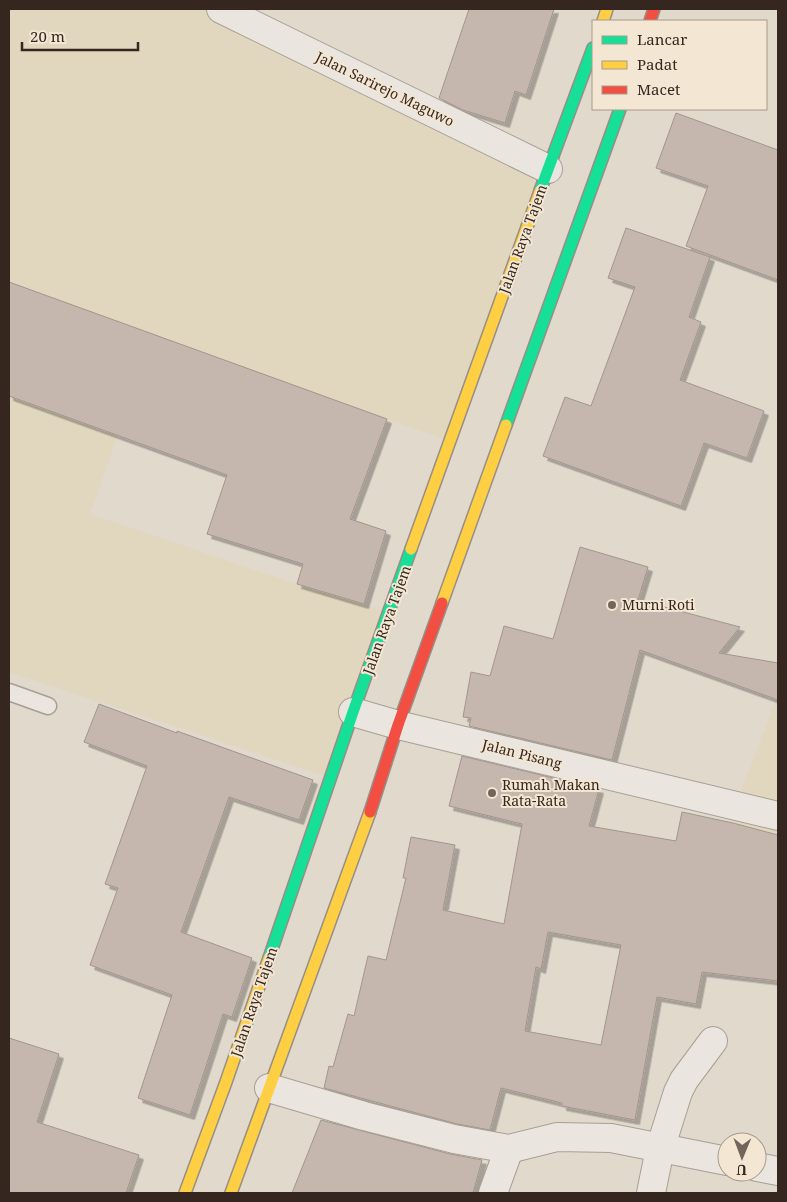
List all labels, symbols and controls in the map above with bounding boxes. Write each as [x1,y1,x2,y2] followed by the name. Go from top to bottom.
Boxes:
[22,20,139,52] scale bar
[592,20,767,110] legend
[30,26,65,46] text: 20 m
[637,29,687,49] text: Lancar
[312,46,458,130] street label: Jalan Sarirejo Maguwo
[637,54,677,74] text: Padat
[637,79,680,99] text: Macet
[494,182,551,297] street label: Jalan Raya Tajem
[358,563,415,678] street label: Jalan Raya Tajem
[622,595,695,614] place label: Murni Roti
[606,599,618,611] marker: Murni Roti
[479,734,564,773] street label: Jalan Pisang
[502,775,600,810] place label: Rumah Makan Rata-Rata
[486,787,498,799] marker: Rumah Makan Rata-Rata
[226,944,281,1060] street label: Jalan Raya Tajem
[717,1132,767,1182] north arrow
[736,1161,747,1180] text: U

